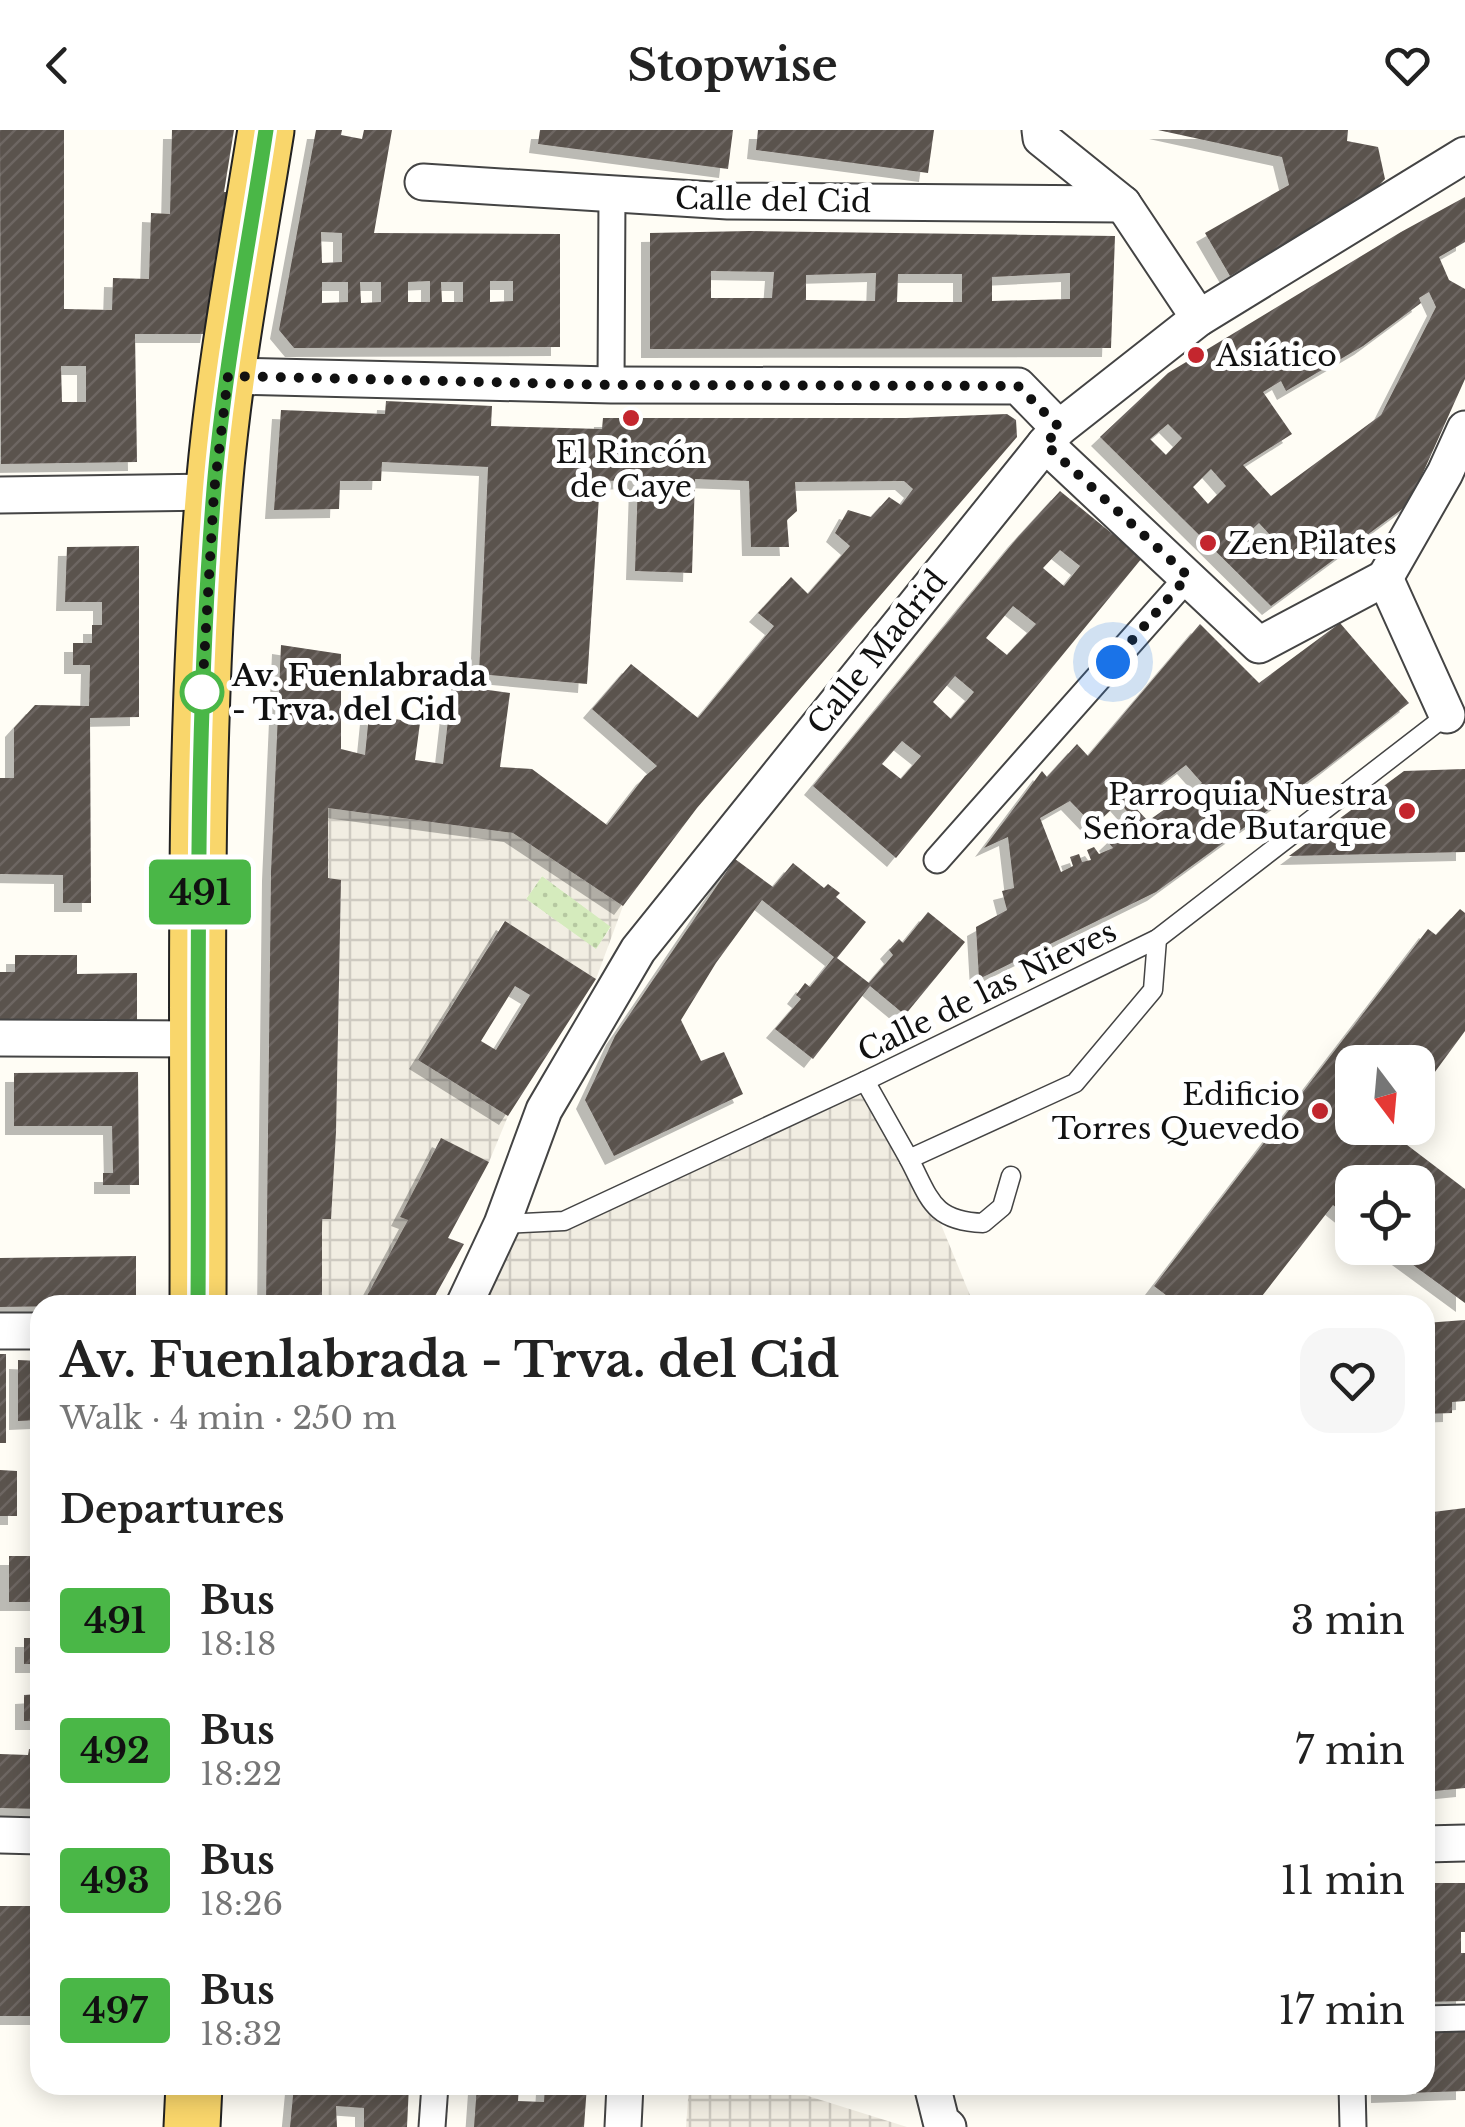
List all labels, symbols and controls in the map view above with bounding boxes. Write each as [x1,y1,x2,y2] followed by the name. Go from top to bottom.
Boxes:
[627,37,838,93] text: Stopwise
[30,38,85,93] icon: back
[1380,38,1435,93] icon: heart
[675,180,871,220] street label: Calle del Cid
[1215,337,1337,374] place label: Asiático
[1185,344,1207,366] marker: Asiático
[620,407,642,429] marker: El Rincón de Caye
[555,434,707,505] place label: El Rincón de Caye
[1228,525,1397,562] place label: Zen Pilates
[1197,532,1219,554] marker: Zen Pilates
[800,563,954,741] street label: Calle Madrid
[1088,637,1138,687] your location
[231,657,487,728] place label: Av. Fuenlabrada - Trva. del Cid
[181,671,223,713] marker: Av. Fuenlabrada - Trva. del Cid
[1083,776,1387,847] place label: Parroquia Nuestra Señora de Butarque
[1396,800,1418,822] marker: Parroquia Nuestra Señora de Butarque
[142,860,258,924] line badge: 491
[169,871,231,914] text: 491
[852,912,1122,1070] street label: Calle de las Nieves
[1335,1045,1435,1145] north arrow
[1335,1045,1435,1265] map controls
[1052,1076,1300,1147] place label: Edificio Torres Quevedo
[1309,1100,1331,1122] marker: Edificio Torres Quevedo
[1335,1165,1435,1265] button: locate
[1300,1328,1405,1433] button: heart
[60,1330,840,1390] text: Av. Fuenlabrada - Trva. del Cid
[60,1398,397,1438] text: Walk · 4 min · 250 m
[60,1486,284,1533] text: Departures
[200,1577,275,1624] text: Bus
[1291,1597,1405,1644] text: 3 min
[84,1599,146,1642] text: 491
[200,1624,276,1664] text: 18:18
[200,1707,275,1754] text: Bus
[1295,1727,1405,1774] text: 7 min
[80,1729,150,1772] text: 492
[200,1754,282,1794] text: 18:22
[200,1837,275,1884] text: Bus
[1280,1857,1405,1904] text: 11 min
[80,1859,150,1902] text: 493
[200,1884,283,1924] text: 18:26
[200,1967,275,2014] text: Bus
[1278,1987,1405,2034] text: 17 min
[83,1989,147,2032] text: 497
[200,2014,282,2054] text: 18:32

